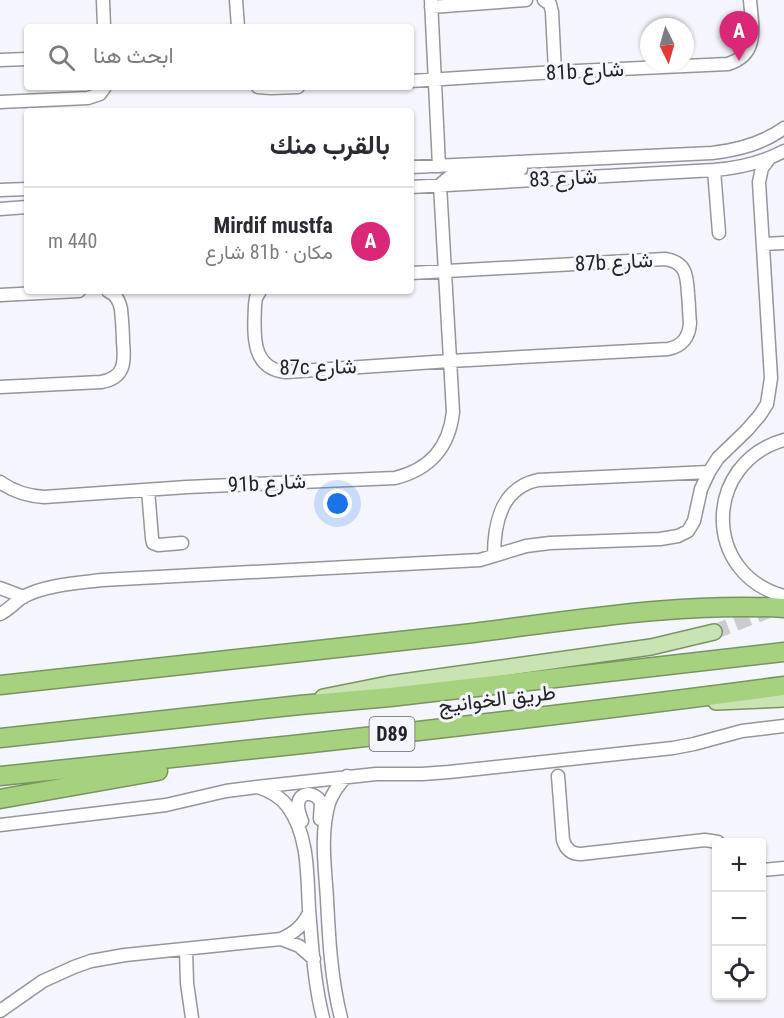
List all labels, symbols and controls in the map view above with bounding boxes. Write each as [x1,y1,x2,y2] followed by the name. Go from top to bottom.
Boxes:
[720,11,758,61] pin: A
[640,18,694,72] north arrow
[24,24,414,90] search box
[45,41,78,74] icon: search
[93,43,174,68] text: ابحث هنا
[545,57,625,87] street label: 81b شارع
[270,130,390,160] text: بالقرب منك
[529,164,598,194] street label: شارع 83
[214,213,333,238] text: Mirdif mustfa
[48,229,97,253] text: 440 m
[365,229,376,253] text: A
[205,240,333,264] text: مكان · 81b شارع
[574,248,654,278] street label: 87b شارع
[279,354,357,382] street label: 87c شارع
[227,469,307,499] street label: 91b شارع
[323,489,352,518] your location
[437,680,557,720] street label: طريق الخوانيج
[370,717,414,751] road number: D89
[712,838,766,1000] map controls
[712,838,766,892] button: +
[712,892,766,946] button: −
[712,946,766,1000] button: locate

